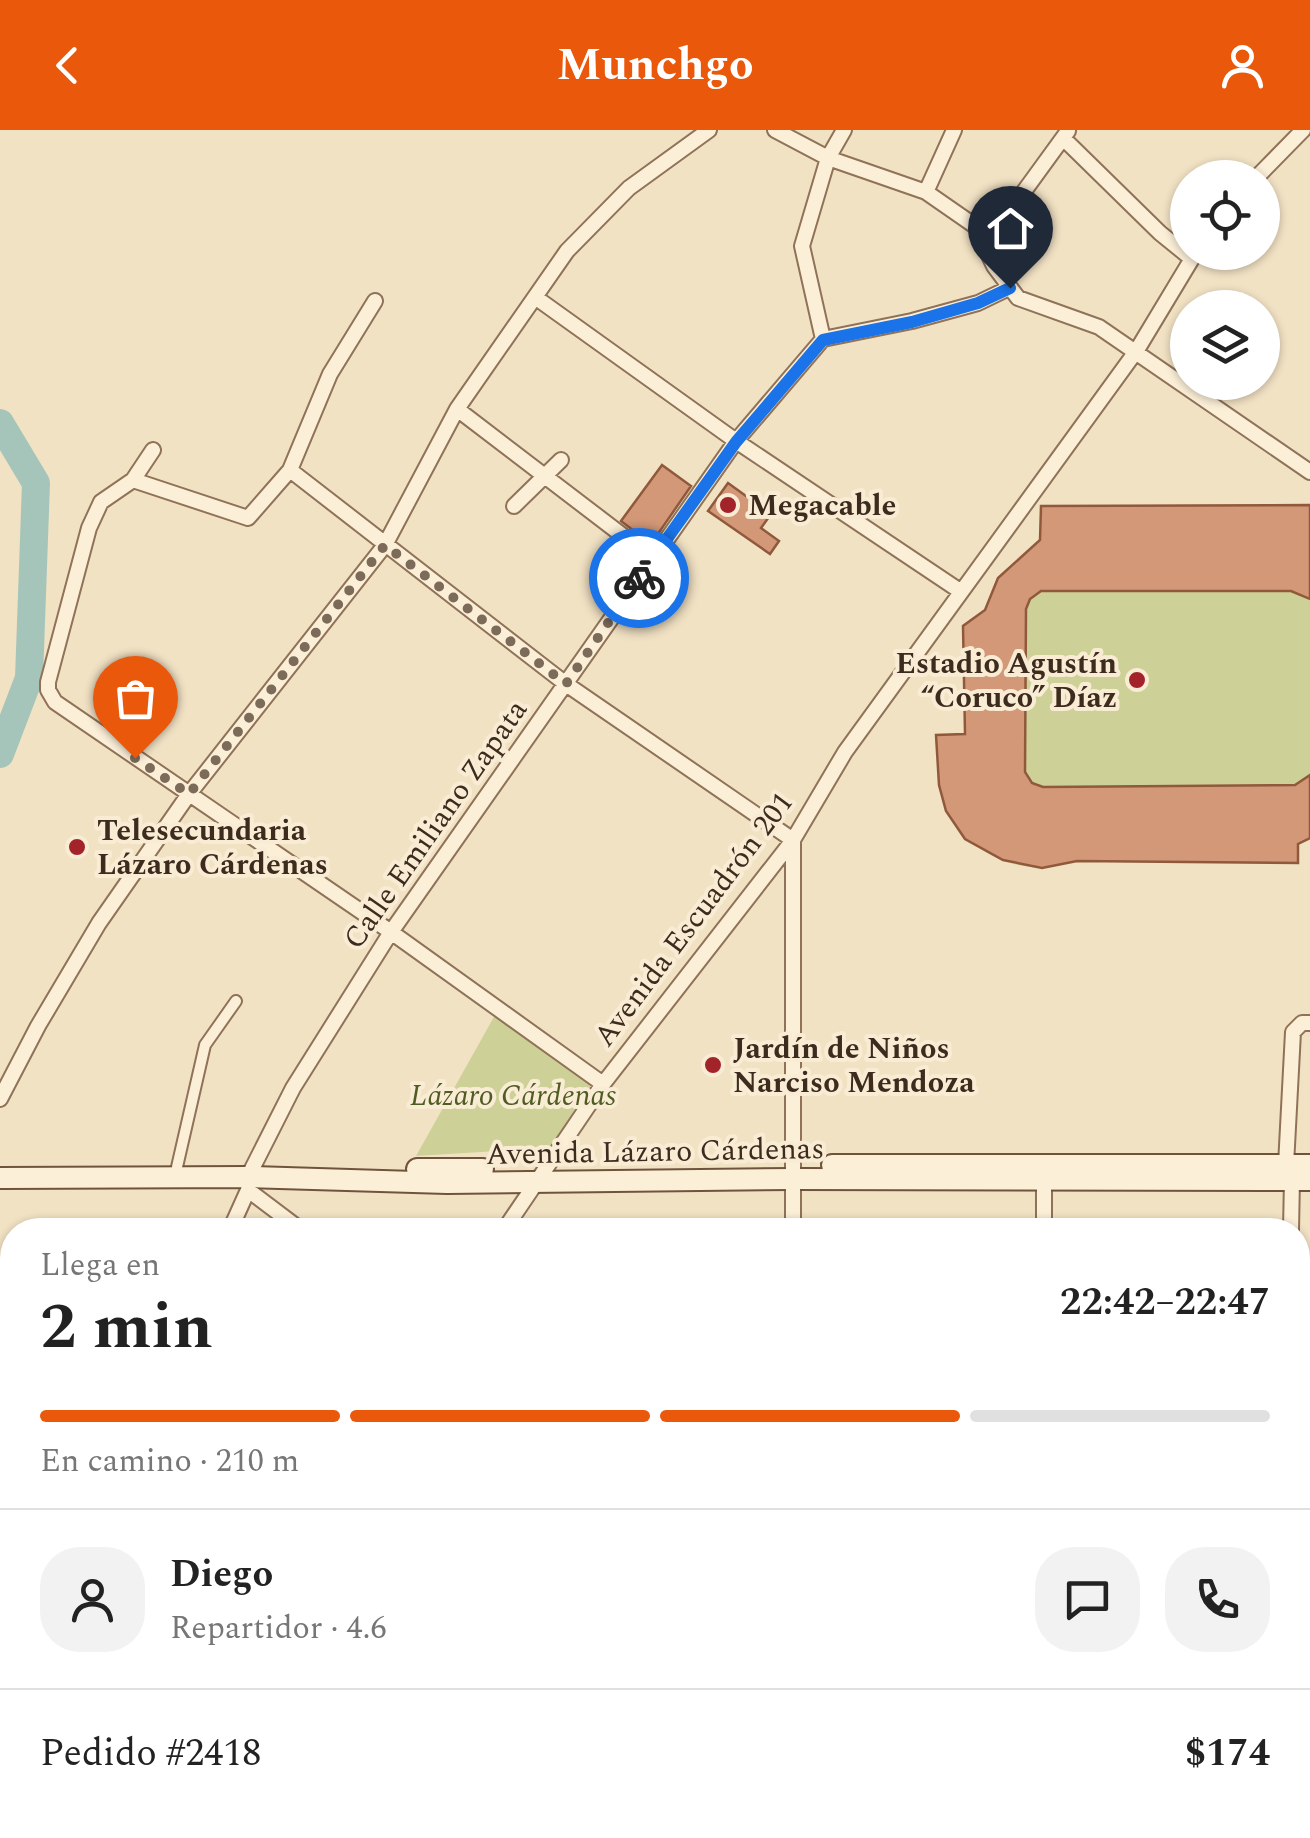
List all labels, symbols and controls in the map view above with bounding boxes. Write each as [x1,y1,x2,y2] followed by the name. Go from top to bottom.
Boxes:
[556,31,754,100] text: Munchgo
[40,38,95,93] icon: back
[1215,38,1270,93] icon: person
[1170,160,1280,400] map controls
[1170,160,1280,270] button: locate
[968,186,1053,289] pin
[983,201,1038,256] icon: home
[1170,290,1280,400] button: layers
[748,483,896,529] place label: Megacable
[717,494,739,516] marker: Megacable
[589,528,689,628] courier
[612,551,667,606] icon: bike
[896,641,1117,721] place label: Estadio Agustín “Coruco” Díaz
[93,656,178,759] pin
[1126,669,1148,691] marker: Estadio Agustín “Coruco” Díaz
[108,671,163,726] icon: bag
[332,690,540,959] street label: Calle Emiliano Zapata
[582,782,805,1057] street label: Avenida Escuadrón 201
[97,808,328,888] place label: Telesecundaria Lázaro Cárdenas
[66,836,88,858] marker: Telesecundaria Lázaro Cárdenas
[733,1026,975,1106] place label: Jardín de Niños Narciso Mendoza
[702,1054,724,1076] marker: Jardín de Niños Narciso Mendoza
[410,1073,617,1119] park label: Lázaro Cárdenas
[485,1126,825,1178] street label: Avenida Lázaro Cárdenas
[40,1241,160,1290] text: Llega en
[1060,1274,1270,1332] text: 22:42–22:47
[40,1278,213,1377] text: 2 min
[40,1437,299,1486] text: En camino · 210 m
[170,1546,273,1604] text: Diego
[40,1547,145,1652] button: person
[1035,1547,1140,1652] button: chat
[1165,1547,1270,1652] button: phone
[170,1604,387,1653] text: Repartidor · 4.6
[40,1725,261,1783] text: Pedido #2418
[1185,1725,1270,1783] text: $174

